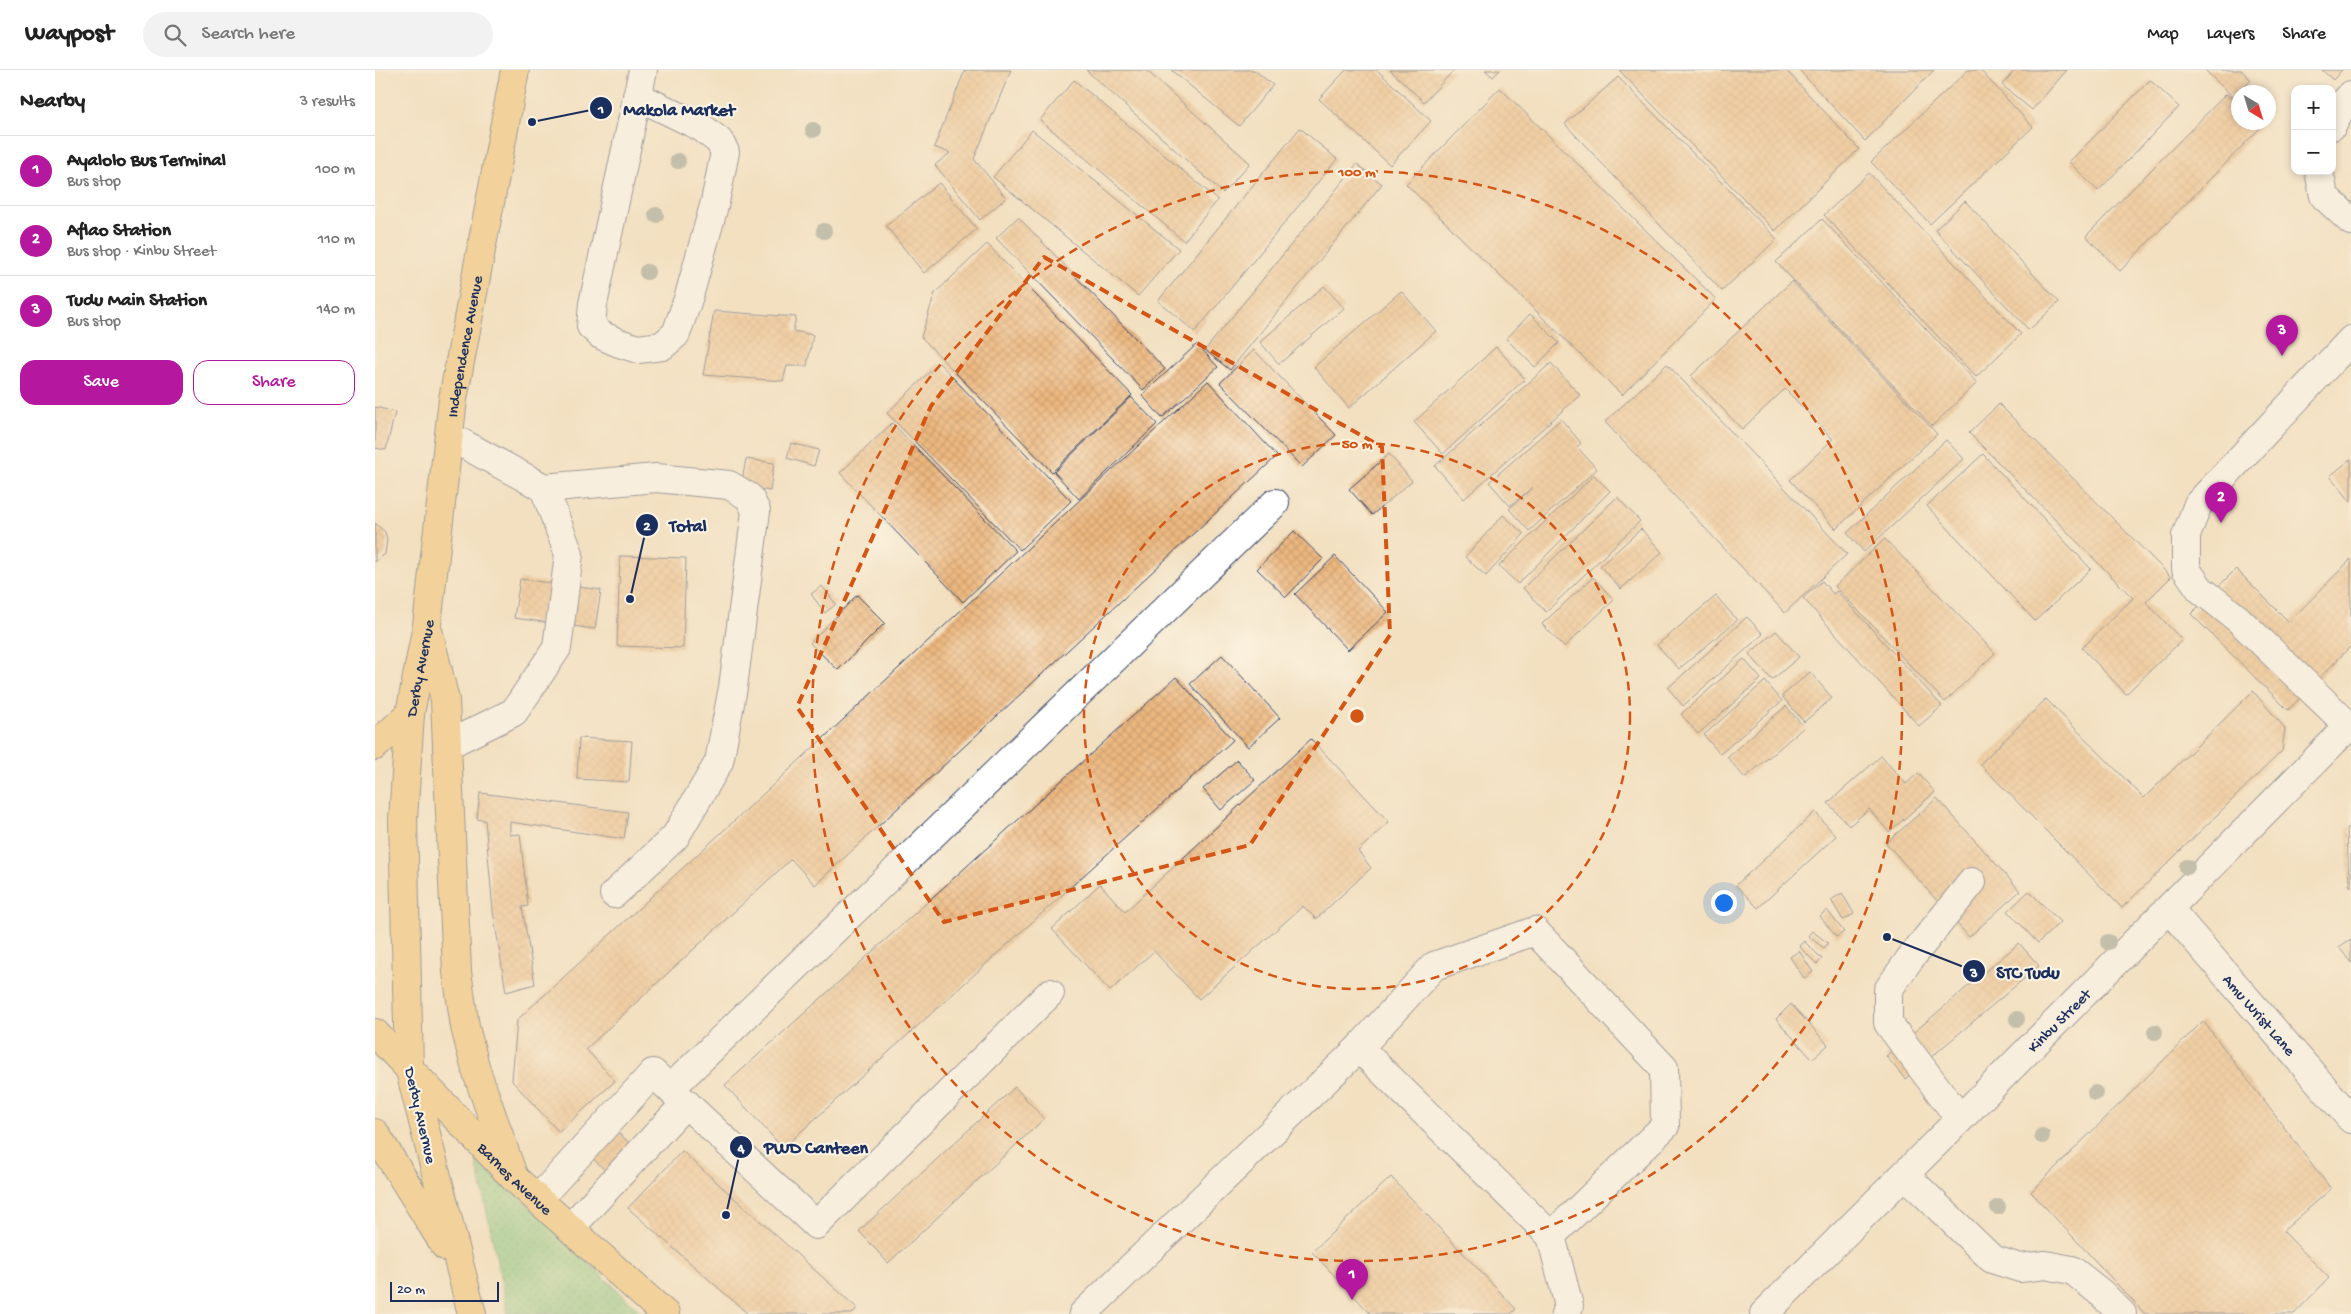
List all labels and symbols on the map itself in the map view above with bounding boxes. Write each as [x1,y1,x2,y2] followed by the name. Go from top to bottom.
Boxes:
[2231,85,2276,130] north arrow
[589,92,745,125] callout: Makola Market
[597,101,604,119] text: 1
[623,101,736,122] text: Makola Market
[1337,164,1376,182] text: 100 m
[445,274,489,419] street label: Independence Avenue
[2266,315,2298,356] pin: 3
[1342,436,1373,454] text: 50 m
[2205,482,2237,523] pin: 2
[634,508,717,541] callout: Total
[667,517,707,538] text: Total
[643,518,651,536] text: 2
[403,618,441,720] street label: Derby Avernue
[1348,707,1366,725] centre of rings
[1711,890,1737,916] your location
[1961,955,2070,988] callout: STC Tudu
[1996,964,2060,985] text: STC Tudu
[1969,965,1978,983] text: 3
[2217,972,2298,1062] street label: Amu Wrist Lane
[2025,985,2097,1058] street label: Kinbu Street
[398,1065,439,1167] street label: Derby Avernue
[729,1130,878,1163] callout: PWD Canteen
[471,1139,555,1221] street label: Barnes Avenue
[763,1139,868,1160] text: PWD Canteen
[736,1140,745,1158] text: 4
[1336,1259,1368,1300] pin: 1
[390,1279,499,1302] scale bar

